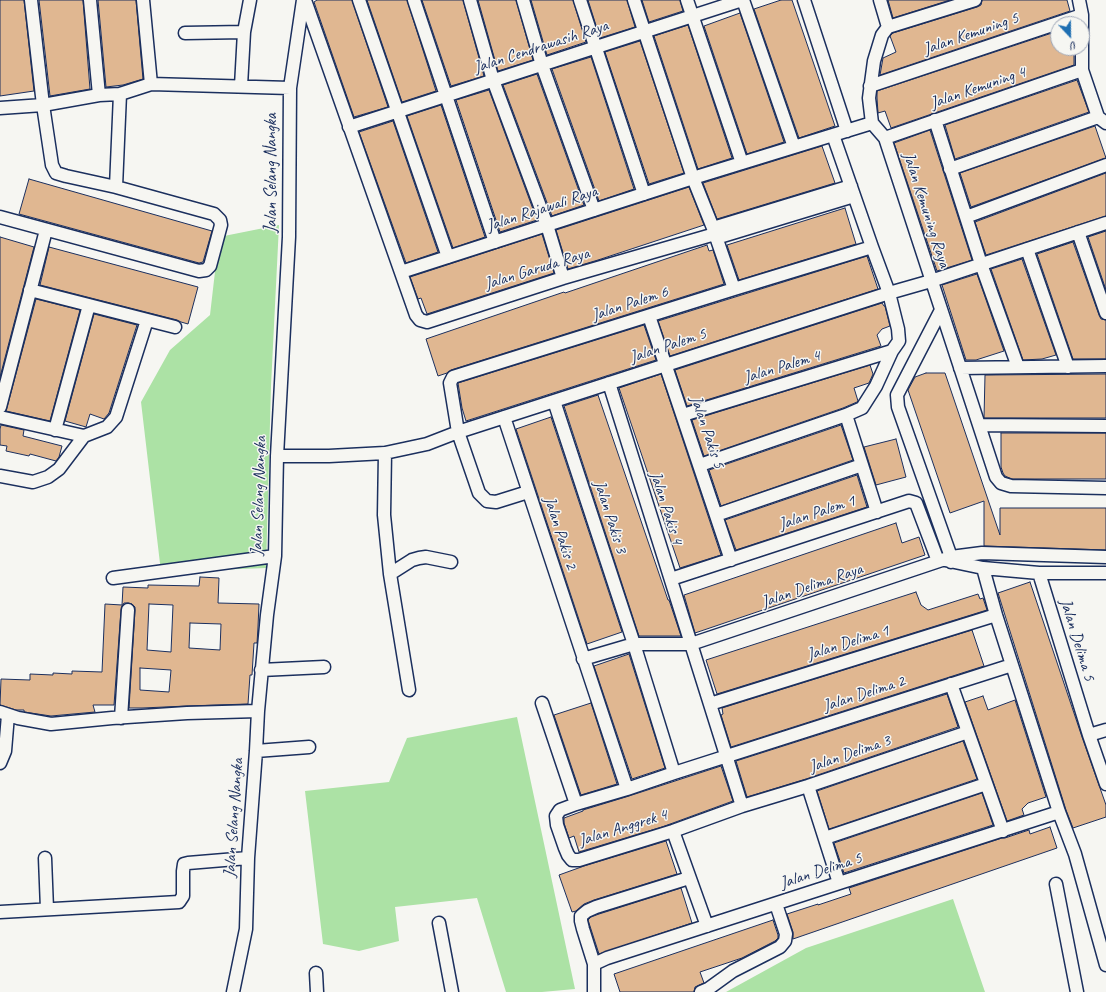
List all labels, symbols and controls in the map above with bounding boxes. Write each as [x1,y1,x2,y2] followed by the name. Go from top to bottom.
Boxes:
[921,8,1021,60] street label: Jalan Kemuning 5
[471,16,611,78] street label: Jalan Cendrawasih Raya
[1050,16,1090,56] north arrow
[1069,39,1079,54] text: U
[928,62,1028,114] street label: Jalan Kemuning 4
[262,113,282,233] street label: Jalan Selang Nangka
[898,150,954,270] street label: Jalan Kemuning Raya
[484,182,600,236] street label: Jalan Rajawali Raya
[482,243,592,295] street label: Jalan Garuda Raya
[589,282,671,326] street label: Jalan Palem 6
[627,324,709,368] street label: Jalan Palem 5
[741,346,823,388] street label: Jalan Palem 4
[685,393,729,471] street label: Jalan Pakis 5
[247,436,271,556] street label: Jalan Selang Nangka
[645,469,687,547] street label: Jalan Pakis 4
[589,478,631,556] street label: Jalan Pakis 3
[776,491,858,535] street label: Jalan Palem 1
[539,494,581,572] street label: Jalan Pakis 2
[759,559,865,613] street label: Jalan Delima Raya
[1055,596,1099,684] street label: Jalan Delima 5
[804,621,892,665] street label: Jalan Delima 1
[821,671,907,717] street label: Jalan Delima 2
[807,731,893,777] street label: Jalan Delima 3
[220,758,248,878] street label: Jalan Selang Nangka
[576,805,670,851] street label: Jalan Anggrek 4
[778,848,864,894] street label: Jalan Delima 5

